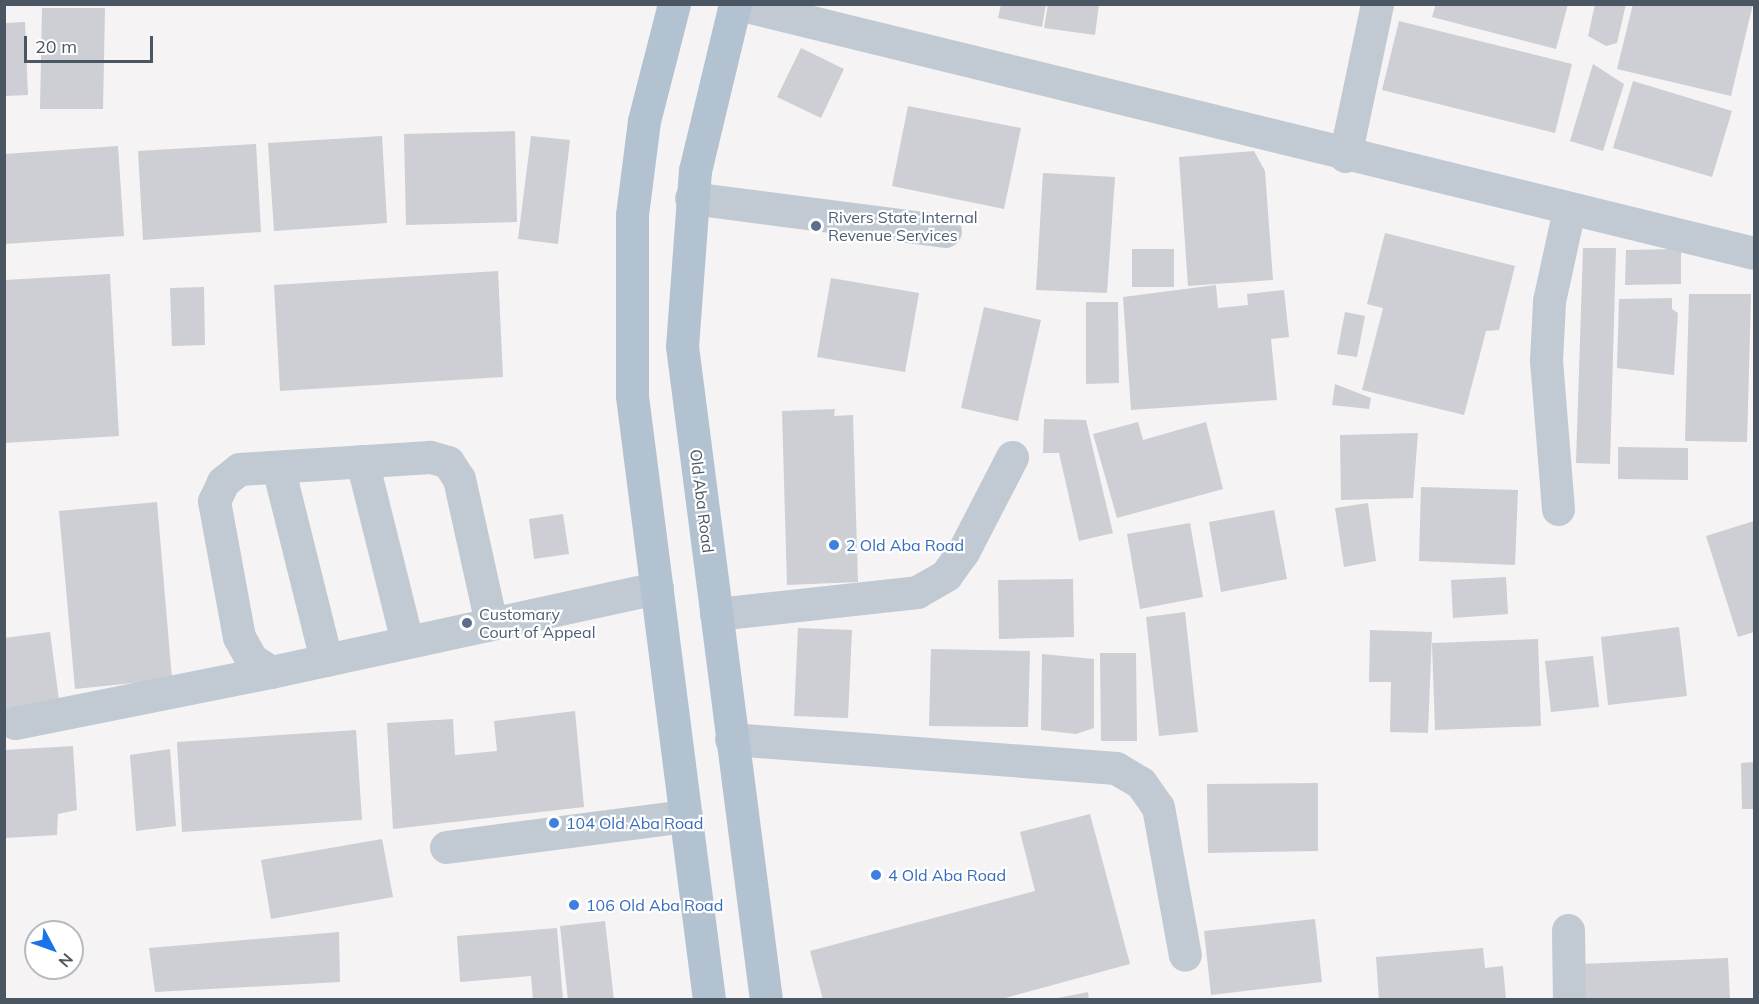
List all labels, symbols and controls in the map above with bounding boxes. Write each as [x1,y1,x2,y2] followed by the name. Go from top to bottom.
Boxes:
[27,24,156,62] scale bar
[35,35,77,58] text: 20 m
[828,207,978,245] place label: Rivers State Internal Revenue Services
[809,219,823,233] marker: Rivers State Internal Revenue Services
[686,448,718,554] street label: Old Aba Road
[846,535,964,555] place label: 2 Old Aba Road
[827,538,841,552] marker: 2 Old Aba Road
[479,604,595,642] place label: Customary Court of Appeal
[460,616,474,630] marker: Customary Court of Appeal
[566,813,703,833] place label: 104 Old Aba Road
[547,816,561,830] marker: 104 Old Aba Road
[888,865,1006,885] place label: 4 Old Aba Road
[869,868,883,882] marker: 4 Old Aba Road
[586,895,723,915] place label: 106 Old Aba Road
[567,898,581,912] marker: 106 Old Aba Road
[24,920,84,980] north arrow
[55,949,78,972] text: N

